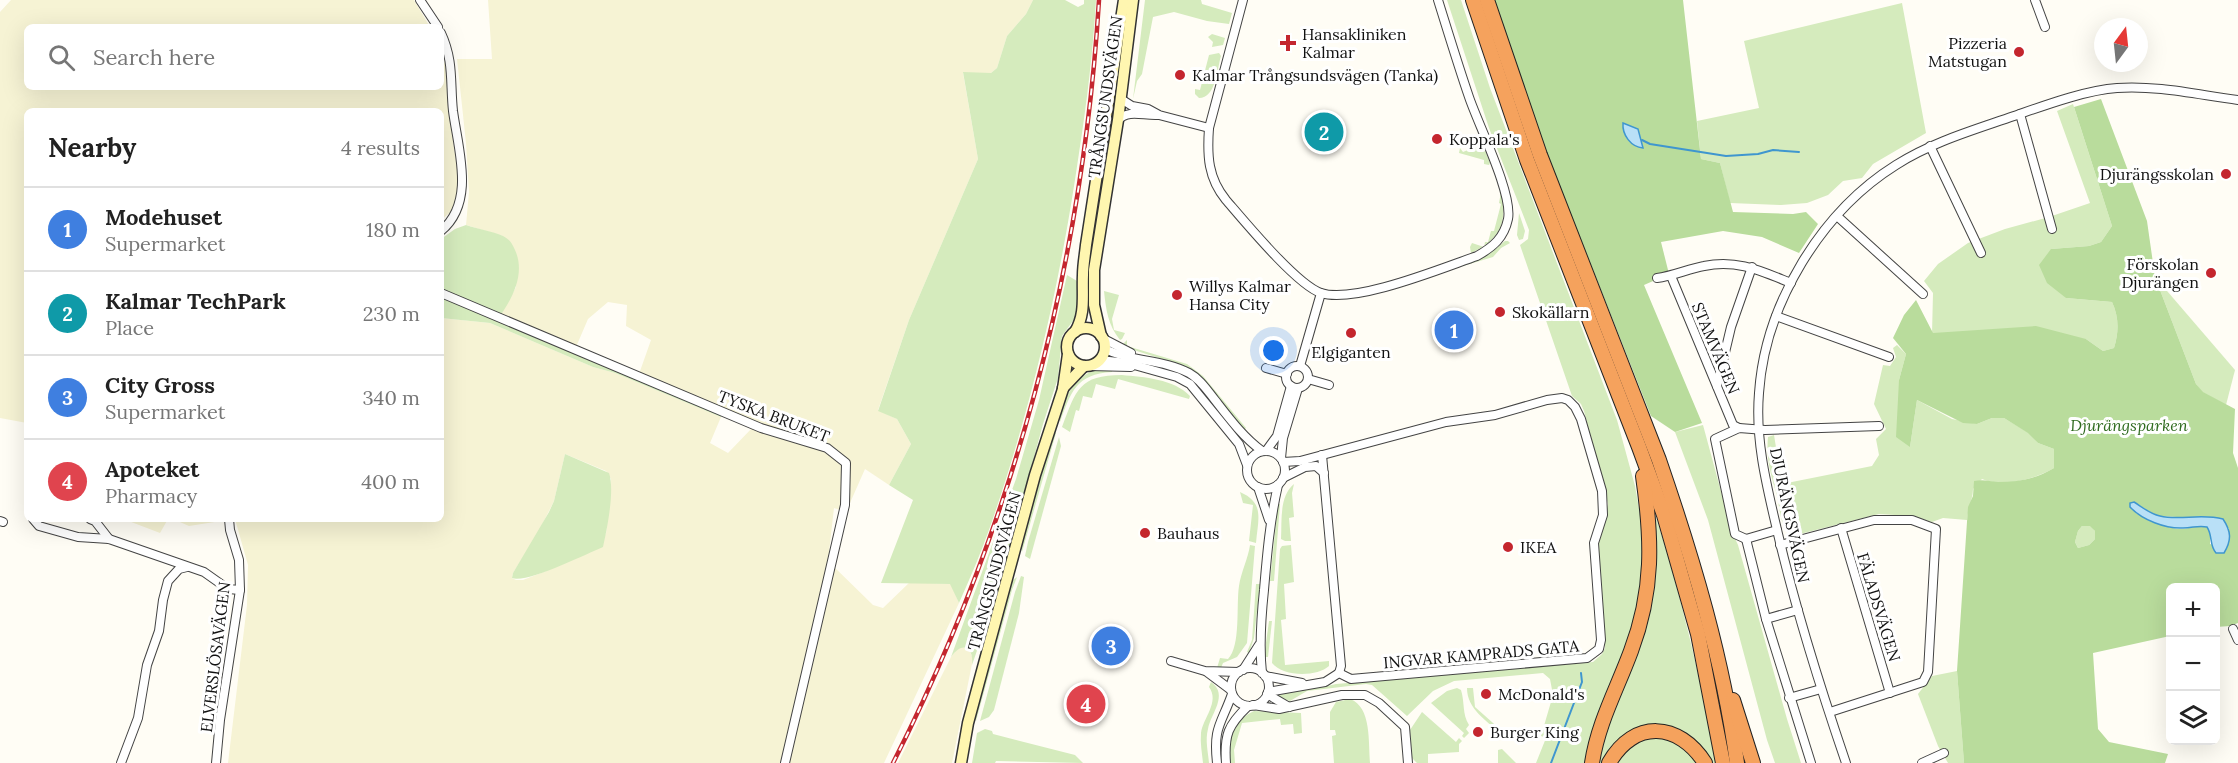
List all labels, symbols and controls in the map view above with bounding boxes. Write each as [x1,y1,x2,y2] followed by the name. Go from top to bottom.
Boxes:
[1084,15,1126,179] street label: TRÅNGSUNDSVÄGEN
[2094,18,2148,72] north arrow
[24,24,444,90] search box
[1302,24,1407,62] place label: Hansakliniken Kalmar
[1928,33,2007,71] place label: Pizzeria Matstugan
[1279,34,1297,52] marker: Hansakliniken Kalmar
[45,41,78,74] icon: search
[93,43,215,71] text: Search here
[2012,45,2026,59] marker: Pizzeria Matstugan
[1192,65,1438,86] place label: Kalmar Trångsundsvägen (Tanka)
[1173,68,1187,82] marker: Kalmar Trångsundsvägen (Tanka)
[1304,110,1344,154] pin: 2
[1449,129,1520,149] place label: Koppala's
[48,131,136,164] text: Nearby
[1430,132,1444,146] marker: Koppala's
[341,135,420,160] text: 4 results
[2100,164,2214,184] place label: Djurängsskolan
[2219,167,2233,181] marker: Djurängsskolan
[105,203,222,231] text: Modehuset
[63,217,72,242] text: 1
[366,217,420,242] text: 180 m
[105,231,225,256] text: Supermarket
[2121,254,2199,292] place label: Förskolan Djurängen
[2204,266,2218,280] marker: Förskolan Djurängen
[1189,276,1291,314] place label: Willys Kalmar Hansa City
[105,287,286,315] text: Kalmar TechPark
[1170,288,1184,302] marker: Willys Kalmar Hansa City
[1688,299,1744,397] street label: STAMVÄGEN
[62,301,73,326] text: 2
[363,301,420,326] text: 230 m
[1512,302,1590,322] place label: Skokällarn
[1493,305,1507,319] marker: Skokällarn
[1434,308,1474,352] pin: 1
[105,315,154,340] text: Place
[1344,326,1358,340] marker: Elgiganten
[1259,336,1288,365] your location
[1311,342,1391,362] place label: Elgiganten
[105,371,215,399] text: City Gross
[62,385,73,410] text: 3
[362,385,420,410] text: 340 m
[715,386,833,446] street label: TYSKA BRUKET
[105,399,225,424] text: Supermarket
[2070,415,2188,435] park label: Djurängsparken
[1766,446,1814,584] street label: DJURÄNGSVÄGEN
[105,455,199,483] text: Apoteket
[62,469,73,494] text: 4
[361,469,420,494] text: 400 m
[105,483,197,508] text: Pharmacy
[963,489,1025,653] street label: TRÅNGSUNDSVÄGEN
[1157,523,1219,543] place label: Bauhaus
[1138,526,1152,540] marker: Bauhaus
[1520,537,1557,557] place label: IKEA
[1501,540,1515,554] marker: IKEA
[1853,550,1905,664] street label: FÄLADSVÄGEN
[196,581,234,733] street label: ELVERSLÖSAVÄGEN
[2166,583,2220,745] map controls
[2166,583,2220,637] button: +
[1092,624,1130,668] pin: 3
[1382,635,1581,673] street label: INGVAR KAMPRADS GATA
[2166,637,2220,691] button: −
[1066,682,1106,726] pin: 4
[1498,684,1585,704] place label: McDonald's
[1479,687,1493,701] marker: McDonald's
[2166,691,2220,745] button: layers
[1490,722,1580,742] place label: Burger King
[1471,725,1485,739] marker: Burger King

